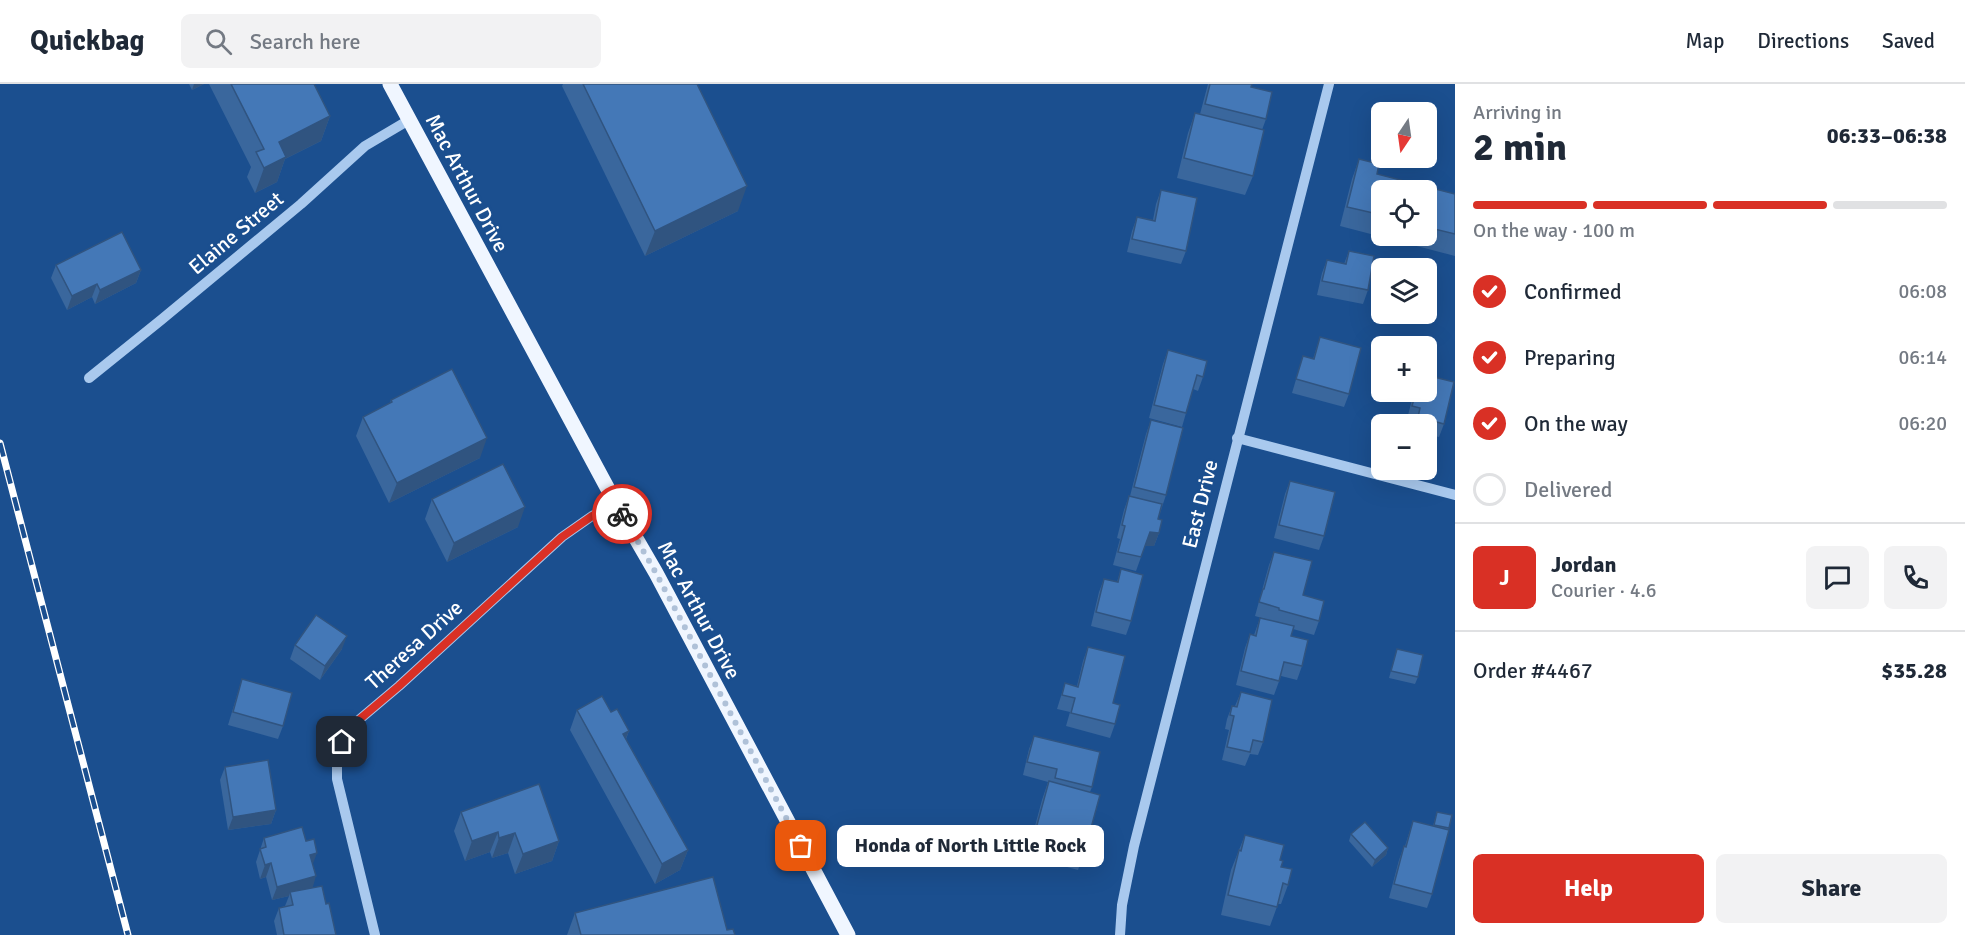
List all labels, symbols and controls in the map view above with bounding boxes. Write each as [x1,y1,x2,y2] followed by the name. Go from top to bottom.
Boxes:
[181,14,601,68] search box
[30,24,145,58] text: Quickbag
[202,25,235,58] icon: search
[250,28,361,55] text: Search here
[1686,28,1724,54] text: Map
[1757,28,1849,54] text: Directions
[1882,28,1935,54] text: Saved
[1473,100,1562,125] text: Arriving in
[1371,102,1437,168] north arrow
[1371,102,1437,480] map controls
[420,110,514,256] street label: Mac Arthur Drive
[1827,122,1947,149] text: 06:33–06:38
[1473,123,1567,171] text: 2 min
[1371,180,1437,246] button: locate
[183,186,289,280] street label: Elaine Street
[1473,218,1635,243] text: On the way · 100 m
[1371,258,1437,324] button: layers
[1473,275,1506,308] icon: check
[1524,278,1622,305] text: Confirmed
[1898,279,1947,304] text: 06:08
[1371,336,1437,402] button: +
[1473,341,1506,374] icon: check
[1524,344,1616,371] text: Preparing
[1898,345,1947,370] text: 06:14
[1473,407,1506,440] icon: check
[1524,410,1628,437] text: On the way
[1898,411,1947,436] text: 06:20
[1371,414,1437,480] button: −
[1176,457,1224,551] street label: East Drive
[1524,476,1612,503] text: Delivered
[592,484,652,544] courier
[606,498,639,531] icon: bike
[652,537,746,683] street label: Mac Arthur Drive
[1806,546,1869,609] button: chat
[1884,546,1947,609] button: phone
[1551,551,1617,578] text: Jordan
[1499,564,1510,591] text: J
[1551,578,1657,603] text: Courier · 4.6
[360,595,468,695] street label: Theresa Drive
[1473,657,1593,684] text: Order #4467
[1881,657,1947,684] text: $35.28
[316,716,367,767] pin
[325,725,358,758] icon: home
[775,820,826,871] pin
[837,825,1104,867] callout: Honda of North Little Rock
[784,829,817,862] icon: bag
[854,833,1087,858] text: Honda of North Little Rock
[1473,854,1704,923] button: Help
[1716,854,1947,923] button: Share

